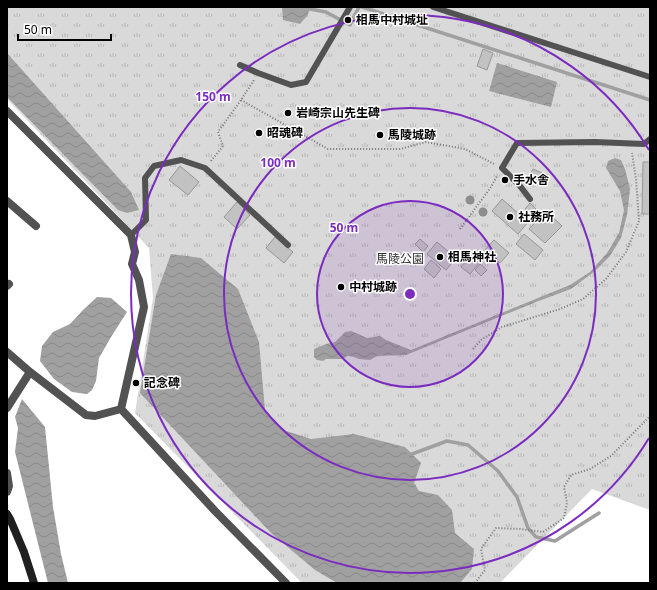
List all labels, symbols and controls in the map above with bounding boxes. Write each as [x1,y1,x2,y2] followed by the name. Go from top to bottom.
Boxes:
[356,11,428,28] place label: 相馬中村城址
[343,15,353,25] marker: 相馬中村城址
[18,16,111,42] scale bar
[24,21,52,38] text: 50 m
[195,88,231,105] text: 150 m
[296,104,380,121] place label: 岩崎宗山先生碑
[283,108,293,118] marker: 岩崎宗山先生碑
[267,124,303,141] place label: 昭魂碑
[388,126,436,143] place label: 馬陵城跡
[254,128,264,138] marker: 昭魂碑
[375,130,385,140] marker: 馬陵城跡
[260,154,296,171] text: 100 m
[513,171,549,188] place label: 手水舎
[500,175,510,185] marker: 手水舎
[518,208,554,225] place label: 社務所
[505,212,515,222] marker: 社務所
[330,219,358,236] text: 50 m
[448,248,496,265] place label: 相馬神社
[376,250,424,267] park label: 馬陵公園
[435,252,445,262] marker: 相馬神社
[349,278,397,295] place label: 中村城跡
[336,282,346,292] marker: 中村城跡
[403,287,417,301] centre of rings
[144,374,180,391] place label: 記念碑
[131,378,141,388] marker: 記念碑

